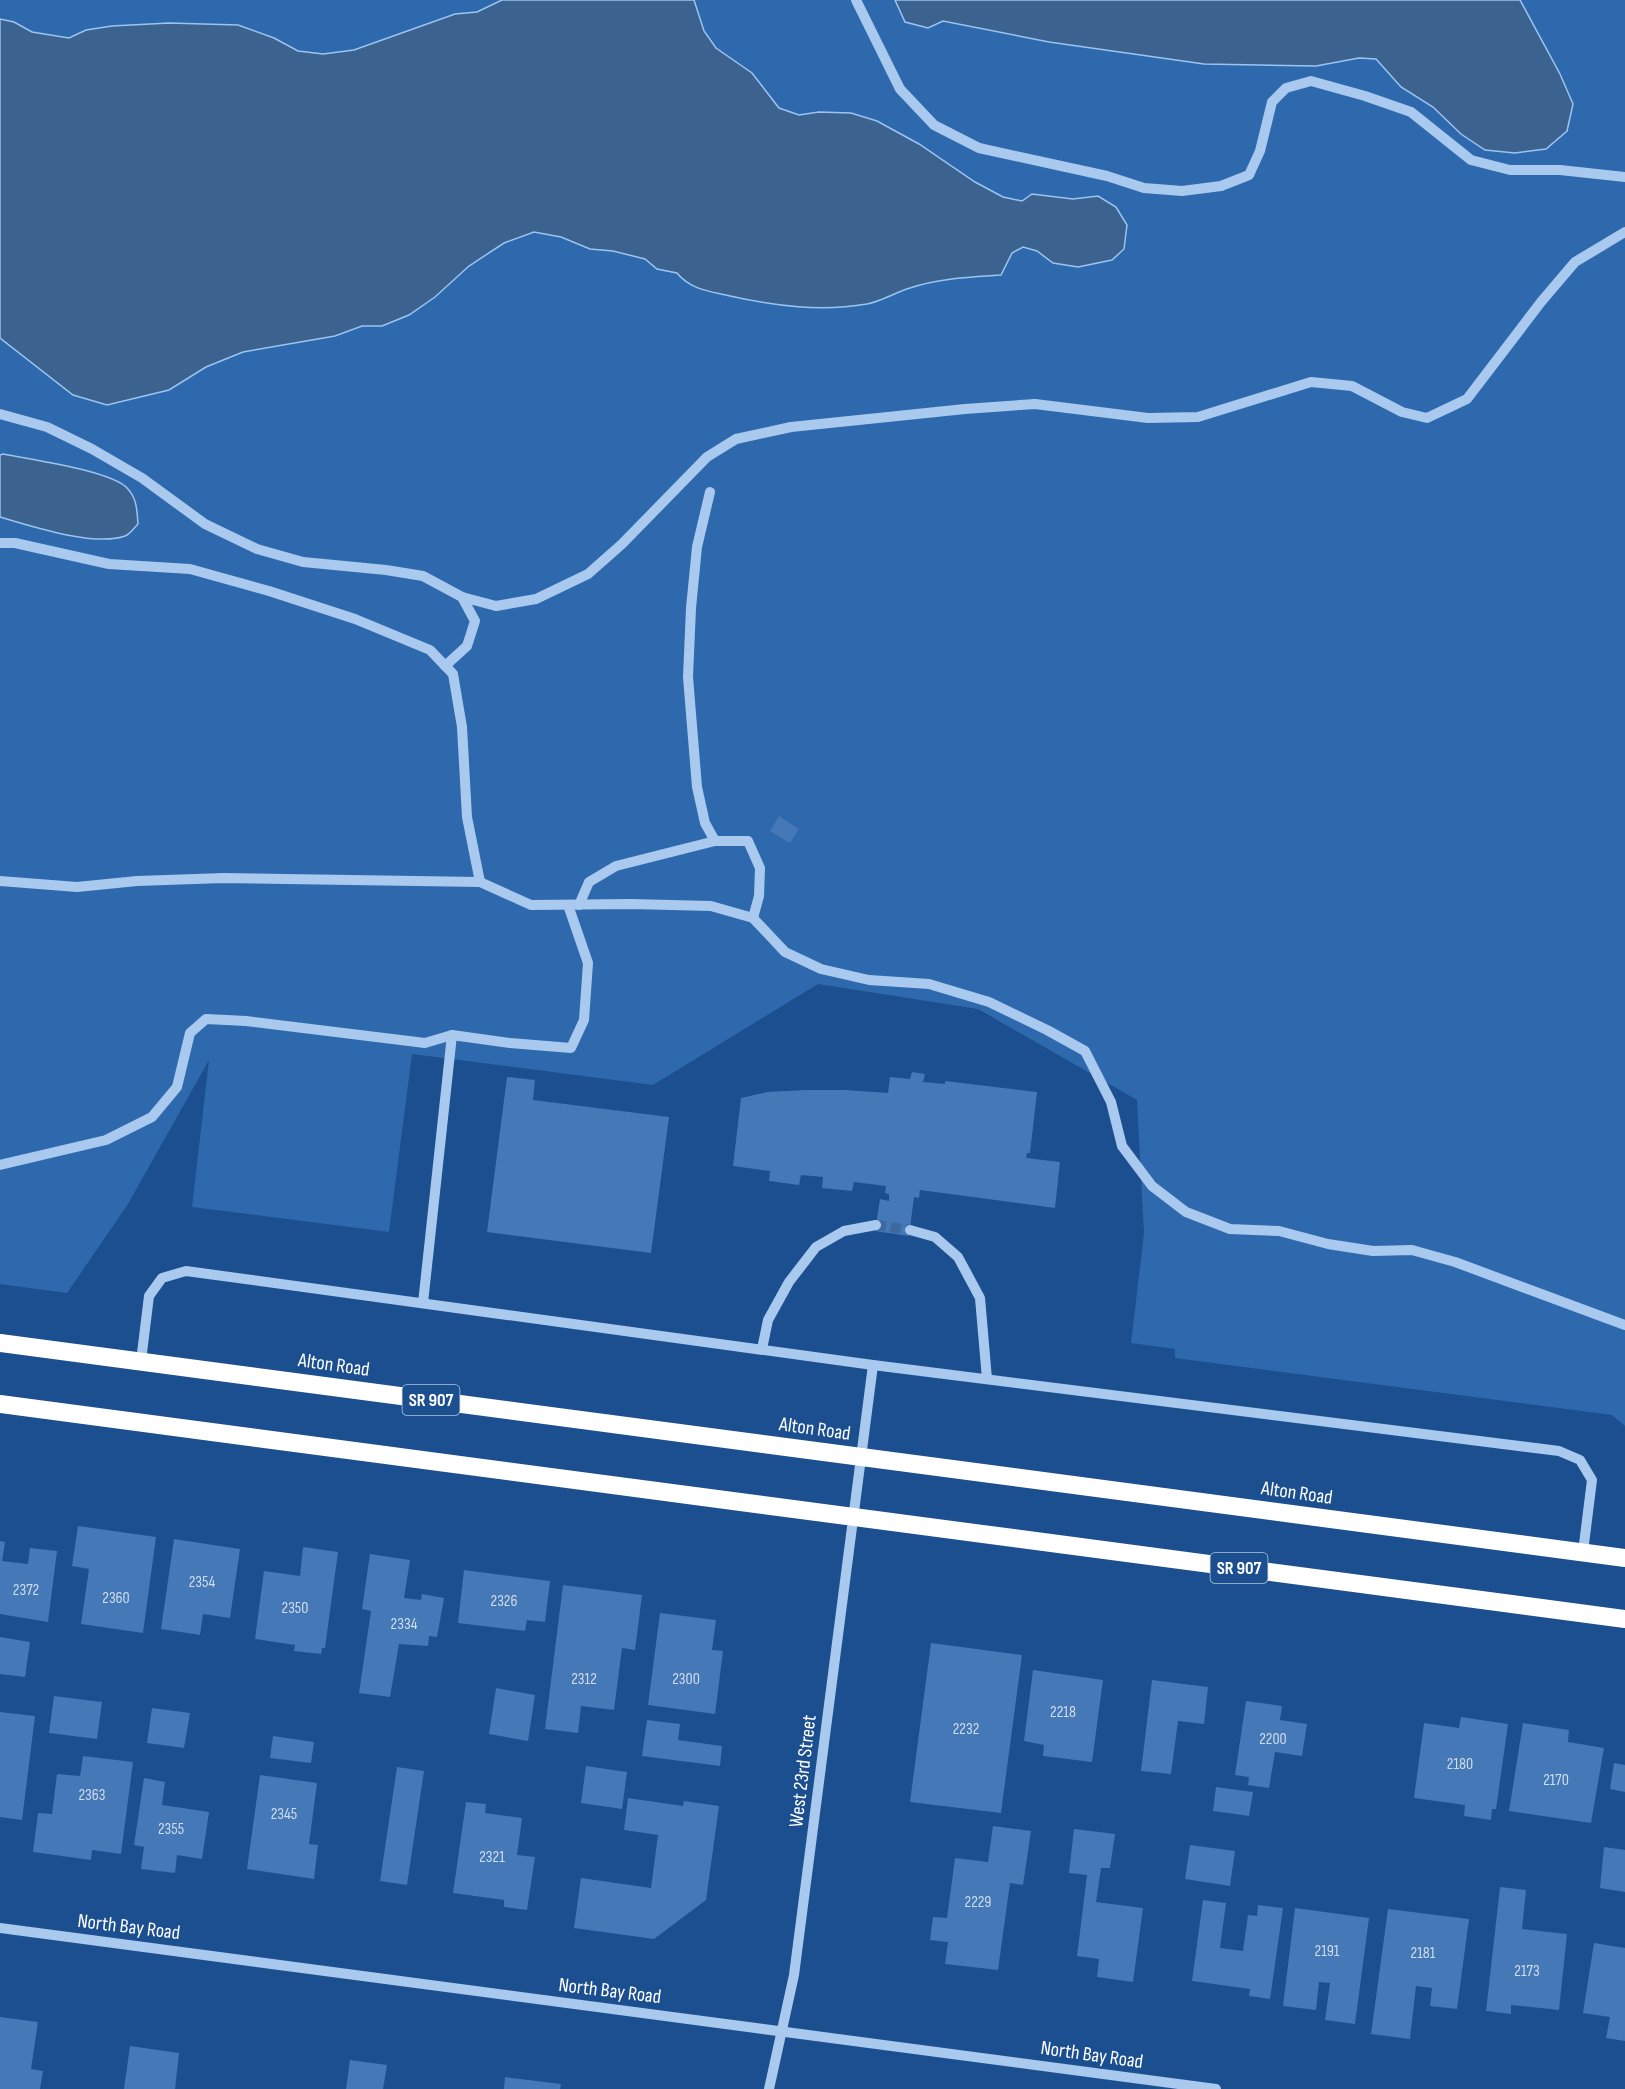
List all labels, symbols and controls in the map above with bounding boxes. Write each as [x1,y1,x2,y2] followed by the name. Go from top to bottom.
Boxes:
[296,1348,371,1382] street label: Alton Road
[402,1385,460,1415] road number: SR 907
[777,1412,852,1446] street label: Alton Road
[1259,1476,1334,1510] street label: Alton Road
[1210,1553,1268,1583] road number: SR 907
[189,1573,216,1592] house number: 2354
[13,1581,39,1600] house number: 2372
[102,1589,130,1608] house number: 2360
[491,1592,517,1611] house number: 2326
[282,1599,308,1618] house number: 2350
[391,1615,418,1634] house number: 2334
[571,1670,597,1689] house number: 2312
[672,1670,700,1689] house number: 2300
[1050,1703,1076,1722] house number: 2218
[784,1714,822,1829] street label: West 23rd Street
[953,1720,979,1739] house number: 2232
[1259,1730,1287,1749] house number: 2200
[1447,1755,1473,1774] house number: 2180
[1543,1771,1569,1790] house number: 2170
[78,1786,106,1805] house number: 2363
[271,1805,297,1824] house number: 2345
[158,1820,184,1839] house number: 2355
[479,1848,505,1867] house number: 2321
[965,1893,991,1912] house number: 2229
[76,1909,181,1945] street label: North Bay Road
[1315,1942,1340,1961] house number: 2191
[1411,1944,1436,1963] house number: 2181
[1514,1962,1540,1981] house number: 2173
[557,1973,662,2009] street label: North Bay Road
[1039,2036,1145,2074] street label: North Bay Road

